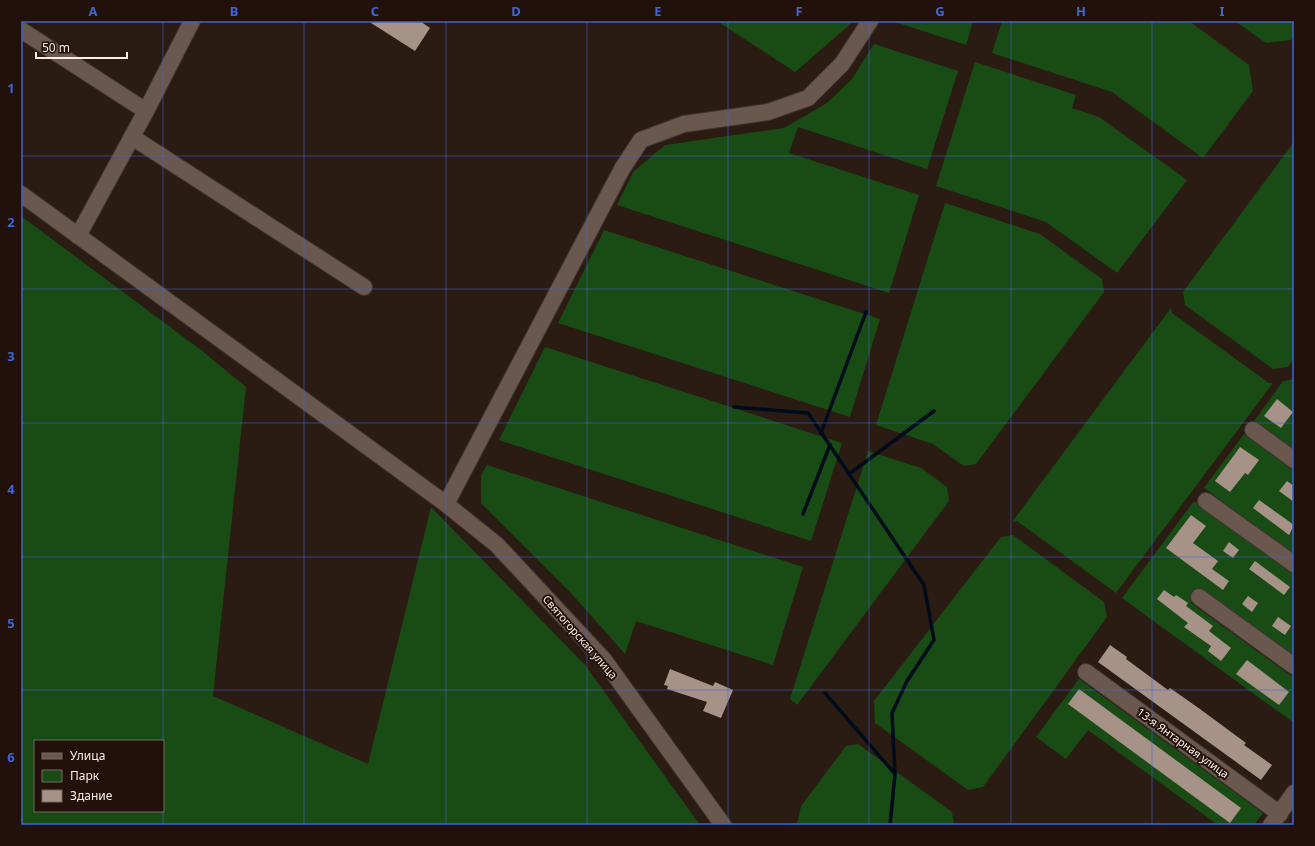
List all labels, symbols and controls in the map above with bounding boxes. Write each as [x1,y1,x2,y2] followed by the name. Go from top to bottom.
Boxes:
[89,2,98,20] text: A
[230,2,238,20] text: B
[371,2,379,20] text: C
[511,2,521,20] text: D
[654,2,662,20] text: E
[795,2,803,20] text: F
[935,2,945,20] text: G
[1076,2,1086,20] text: H
[1219,2,1225,20] text: I
[36,34,127,60] scale bar
[42,39,70,56] text: 50 m
[7,79,15,97] text: 1
[7,213,15,231] text: 2
[7,347,15,365] text: 3
[7,480,15,498] text: 4
[540,592,621,682] street label: Святогорская улица
[7,614,15,632] text: 5
[1134,704,1232,781] street label: 13-я Янтарная улица
[34,740,164,812] legend
[70,747,105,764] text: Улица
[7,748,15,766] text: 6
[70,767,100,784] text: Парк
[70,787,113,804] text: Здание

